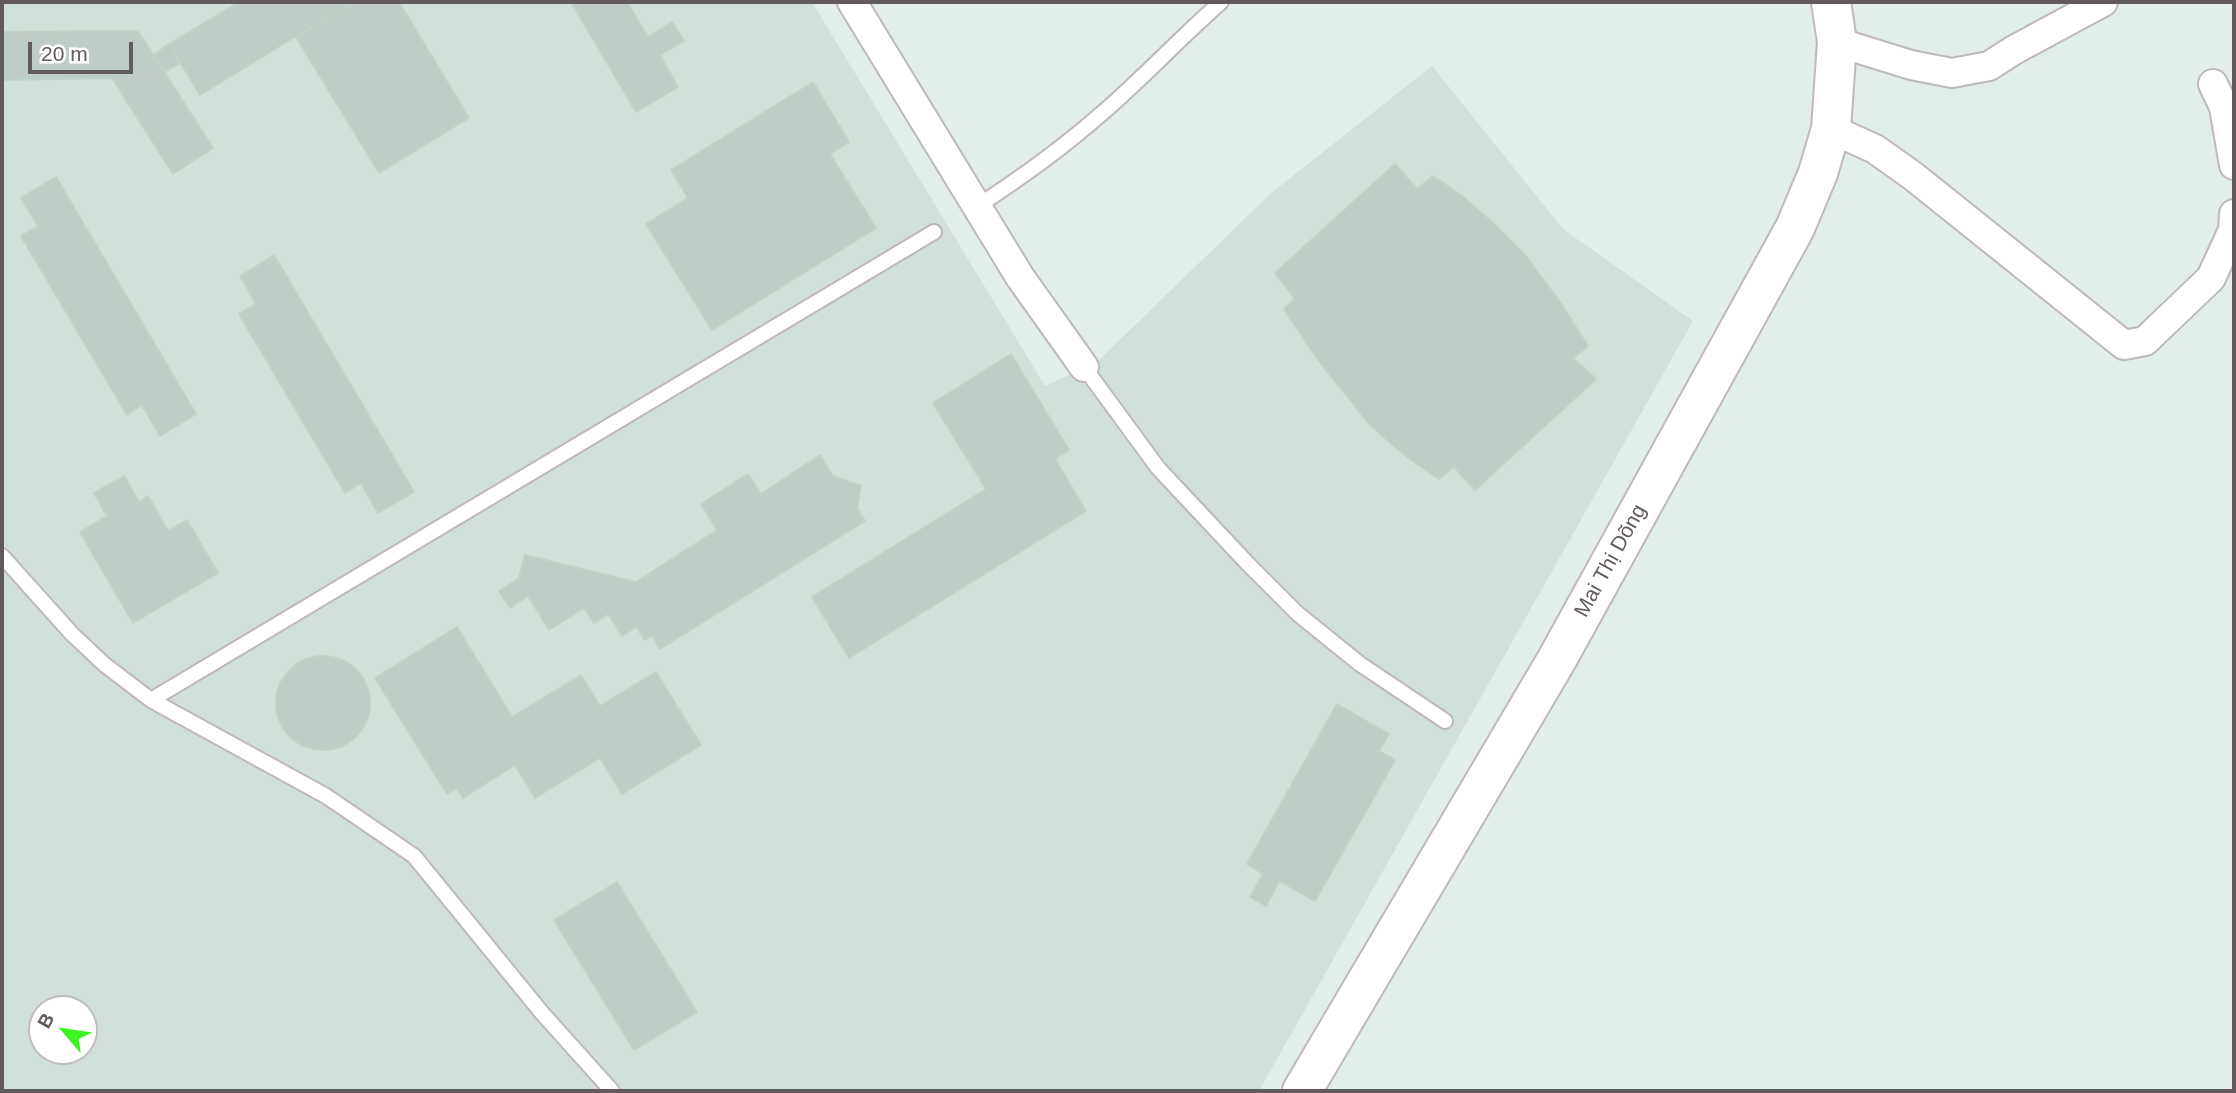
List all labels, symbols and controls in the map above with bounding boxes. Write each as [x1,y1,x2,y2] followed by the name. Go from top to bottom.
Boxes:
[32,28,136,72] scale bar
[41,42,88,65] text: 20 m
[1570,500,1652,622] street label: Mai Thị Dõng
[28,995,98,1065] north arrow
[33,1009,58,1032] text: B

